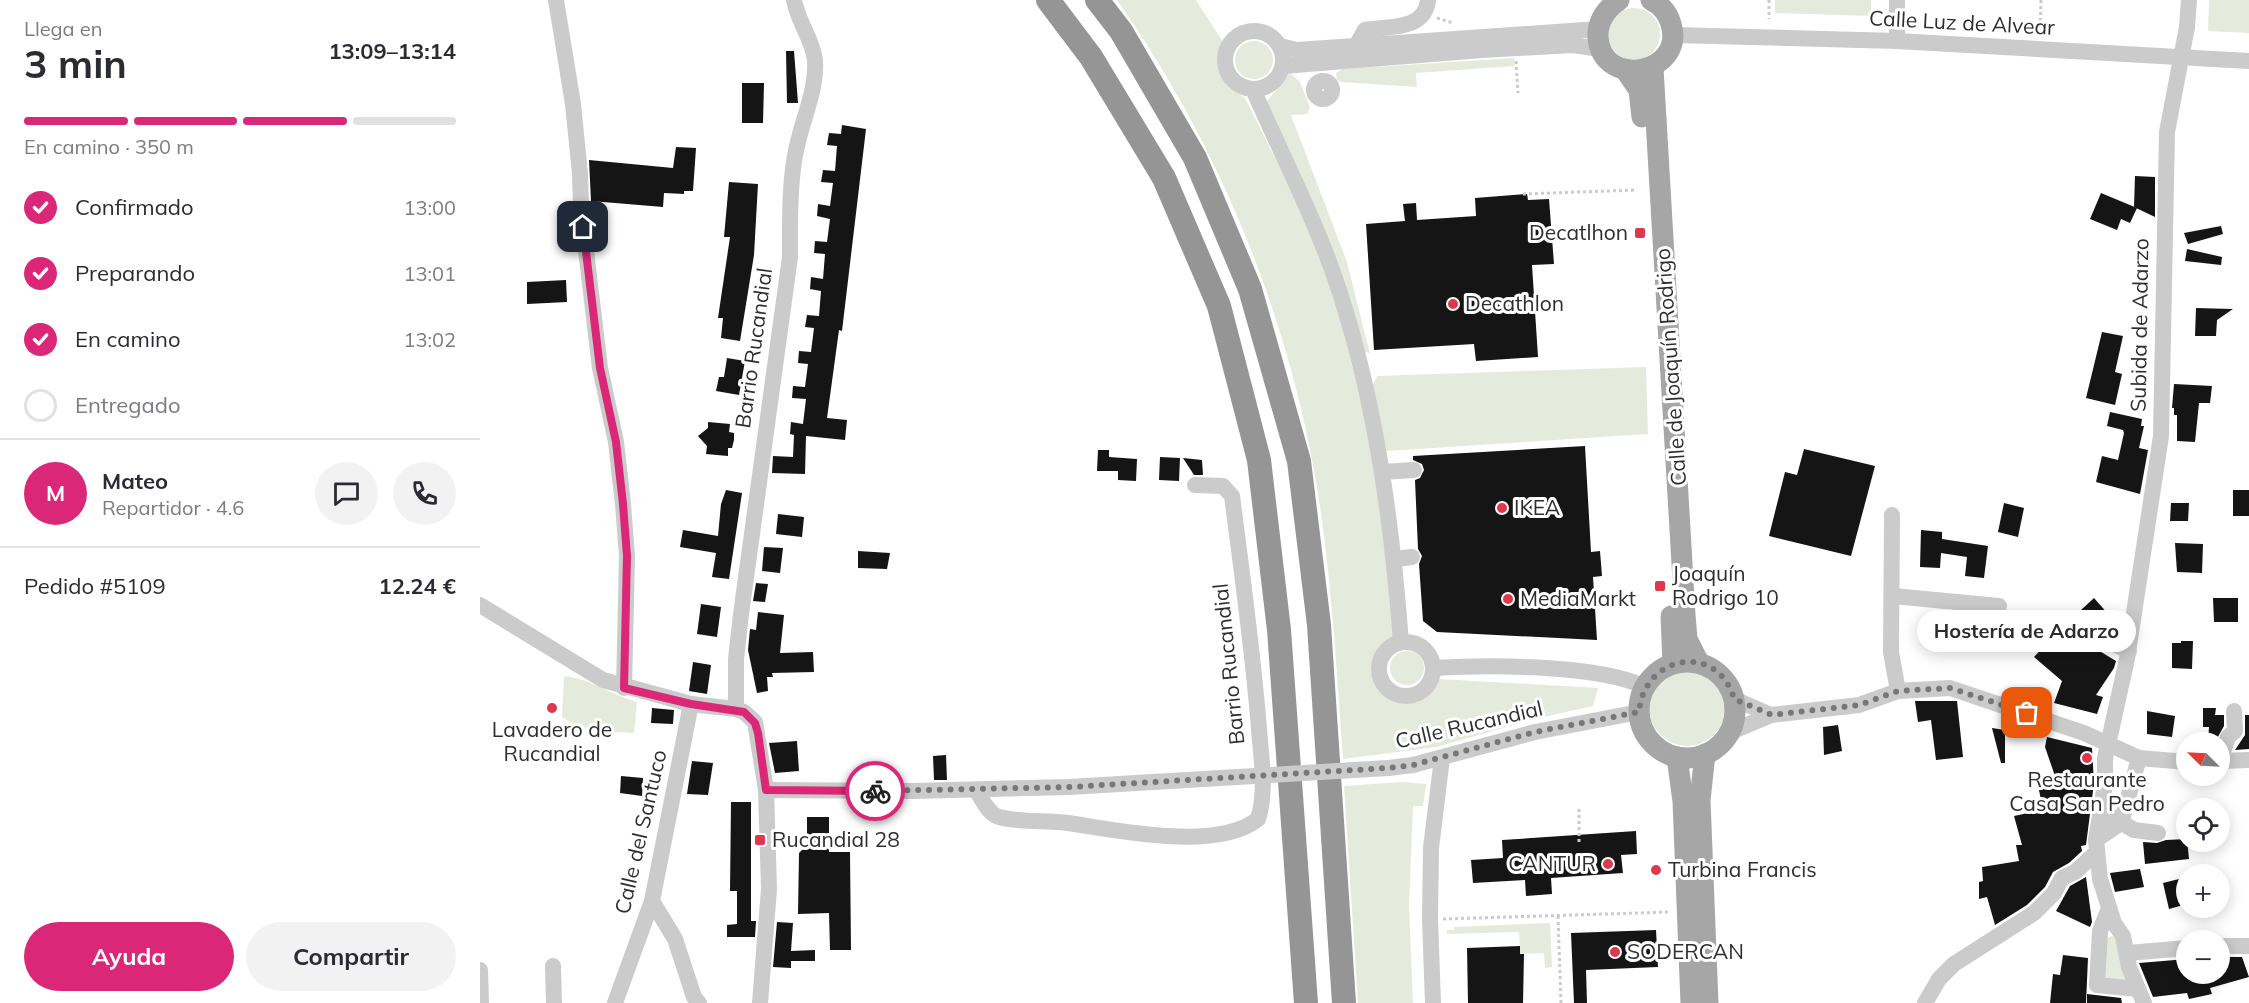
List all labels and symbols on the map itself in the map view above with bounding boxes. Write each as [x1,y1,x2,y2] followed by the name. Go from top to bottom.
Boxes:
[1869,4,2056,40] street label: Calle Luz de Alvear
[557,201,608,252] pin
[1529,219,1628,245] place label: Decatlhon
[1633,226,1647,240] marker: Decatlhon
[2124,238,2154,412] street label: Subida de Adarzo
[1649,247,1691,487] street label: Calle de Joaquín Rodrigo
[729,266,777,430] street label: Barrio Rucandial
[1465,290,1564,316] place label: Decathlon
[1446,297,1460,311] marker: Decathlon
[1514,494,1561,520] place label: IKEA
[1495,501,1509,515] marker: IKEA
[1672,560,1779,610] place label: Joaquín Rodrigo 10
[1653,579,1667,593] marker: Joaquín Rodrigo 10
[1207,582,1249,746] street label: Barrio Rucandial
[1520,585,1636,611] place label: MediaMarkt
[1501,592,1515,606] marker: MediaMarkt
[1918,611,2136,653] callout: Hostería de Adarzo
[2001,687,2052,738] pin
[1392,694,1545,754] street label: Calle Rucandial
[545,701,559,715] marker: Lavadero de Rucandial
[492,716,612,766] place label: Lavadero de Rucandial
[2176,732,2230,786] north arrow
[609,747,672,916] street label: Calle del Santuco
[2080,751,2094,765] marker: Restaurante Casa San Pedro
[845,761,905,821] courier
[2009,766,2165,816] place label: Restaurante Casa San Pedro
[772,826,900,852] place label: Rucandial 28
[753,833,767,847] marker: Rucandial 28
[1508,850,1596,876] place label: CANTUR
[1668,856,1817,882] place label: Turbina Francis
[1601,857,1615,871] marker: CANTUR
[1649,863,1663,877] marker: Turbina Francis
[1627,938,1744,964] place label: SODERCAN
[1608,945,1622,959] marker: SODERCAN

